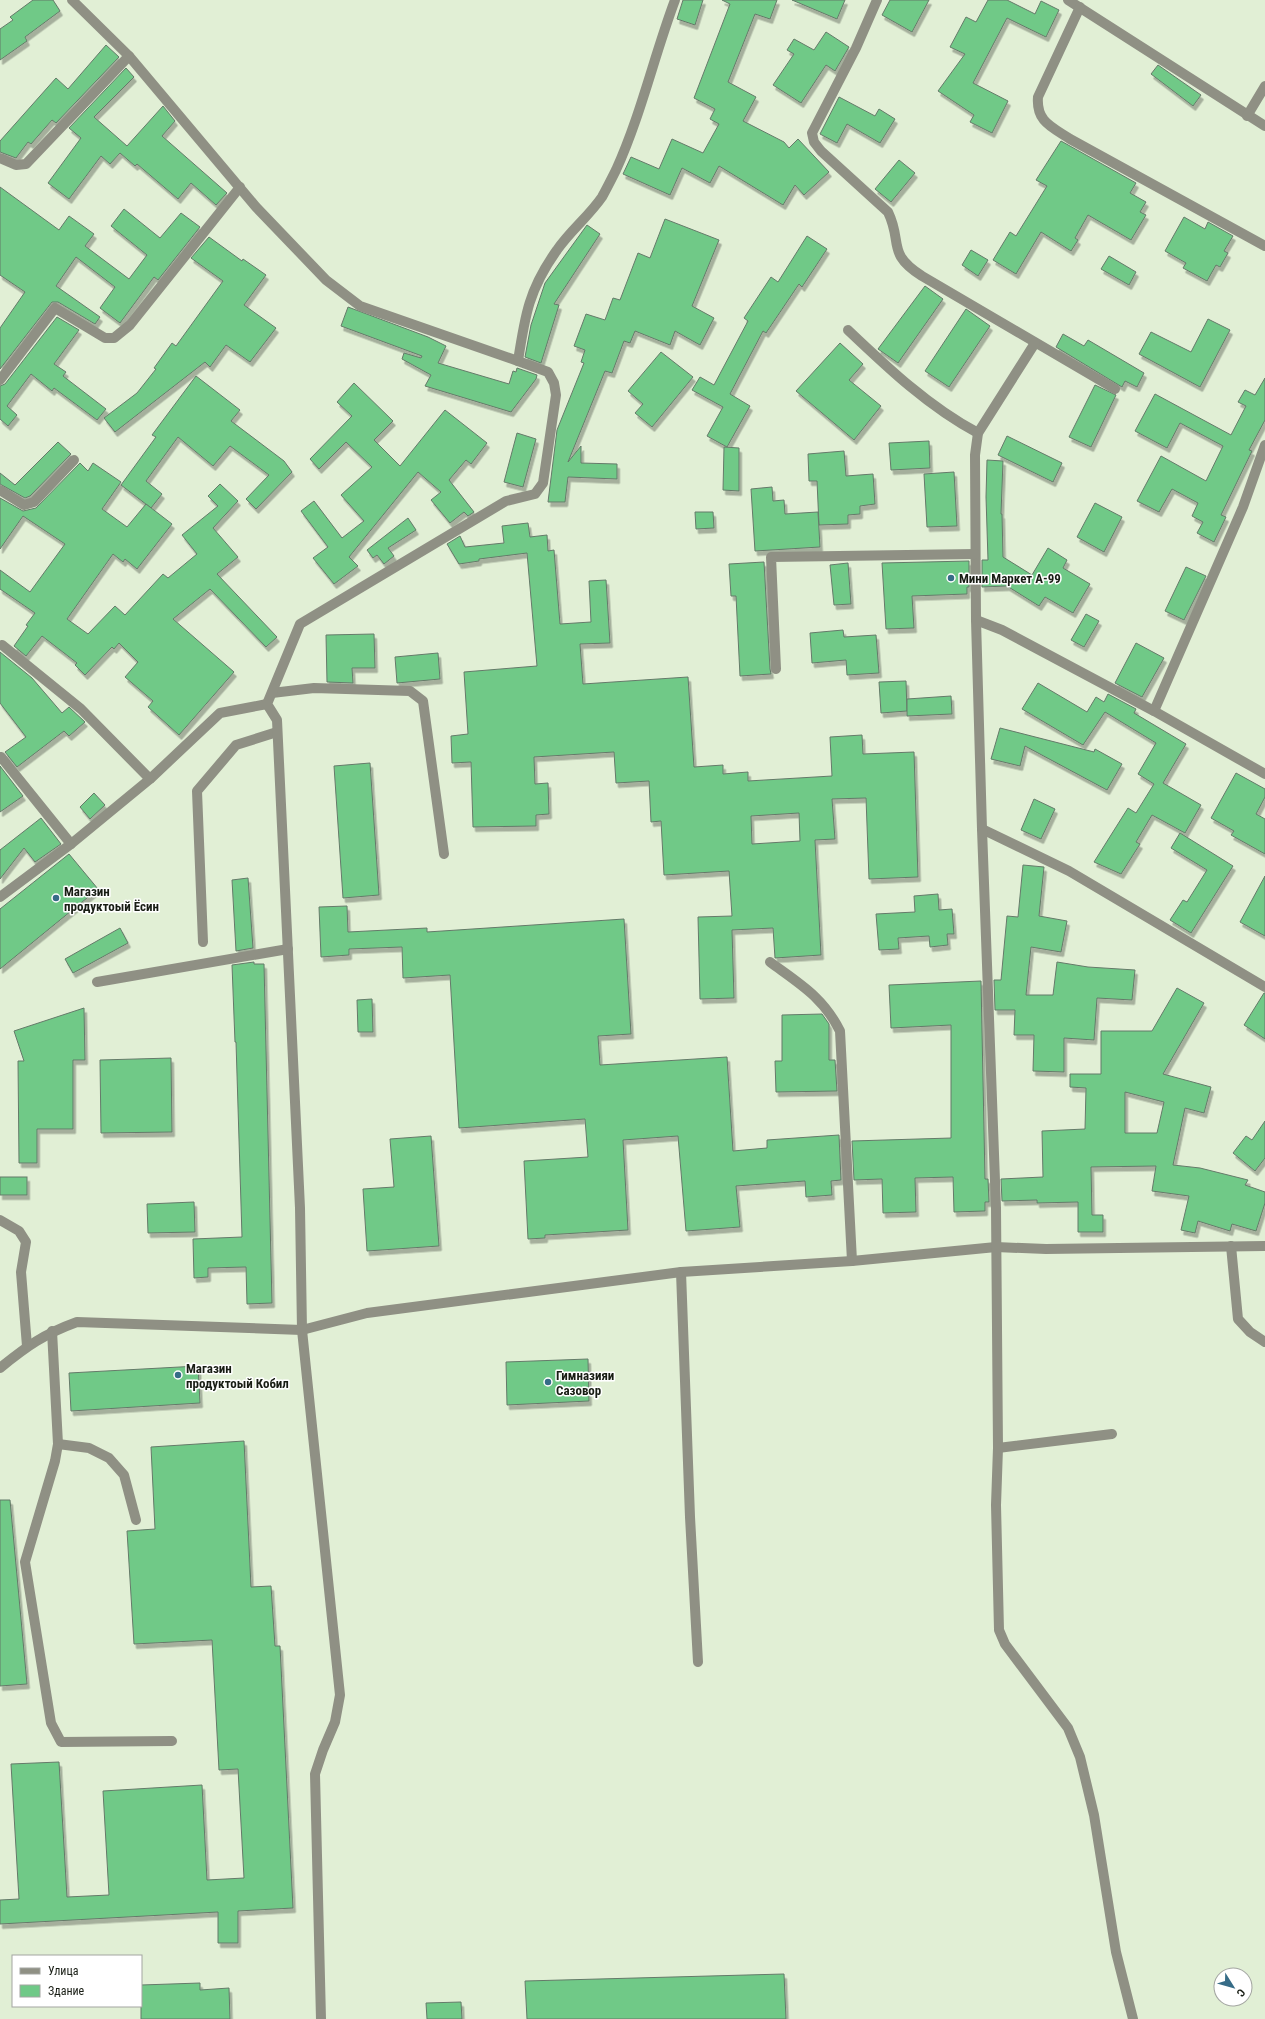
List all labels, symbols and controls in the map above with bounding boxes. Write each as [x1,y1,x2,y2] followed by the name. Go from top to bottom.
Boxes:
[959,571,1061,586] place label: Мини Маркет А-99
[946,573,956,583] marker: Мини Маркет А-99
[64,884,159,914] place label: Магазин продуктоый Ёсин
[51,893,61,903] marker: Магазин продуктоый Ёсин
[186,1361,289,1391] place label: Магазин продуктоый Кобил
[556,1368,614,1398] place label: Гимназияи Сазовор
[173,1370,183,1380] marker: Магазин продуктоый Кобил
[543,1377,553,1387] marker: Гимназияи Сазовор
[12,1955,142,2007] legend
[48,1964,79,1978] text: Улица
[1213,1967,1253,2007] north arrow
[48,1984,85,1998] text: Здание
[1234,1986,1248,1999] text: С

